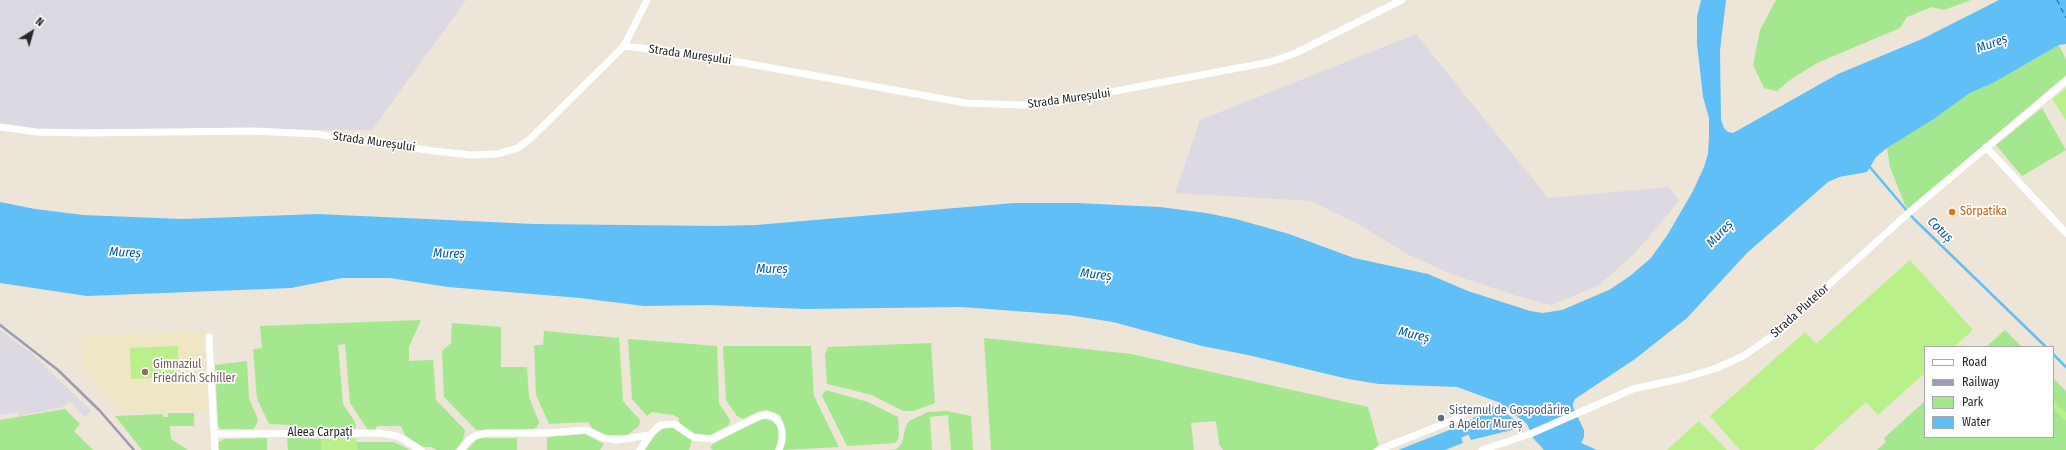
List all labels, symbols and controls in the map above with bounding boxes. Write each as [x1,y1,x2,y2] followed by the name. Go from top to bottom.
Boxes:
[12,12,52,52] north arrow
[33,15,46,29] text: N
[1974,31,2010,57] water label: Mureș
[648,42,732,68] street label: Strada Mureșului
[1027,86,1111,112] street label: Strada Mureșului
[332,129,416,155] street label: Strada Mureșului
[1960,205,2007,219] place label: Sörpatika
[1947,207,1957,217] marker: Sörpatika
[1924,214,1956,246] water label: Cotuș
[1703,217,1737,251] water label: Mureș
[109,244,141,262] water label: Mureș
[433,246,465,262] water label: Mureș
[756,261,788,277] water label: Mureș
[1079,265,1113,285] water label: Mureș
[1768,281,1832,341] street label: Strada Plutelor
[1397,324,1431,346] water label: Mureș
[1924,346,2054,438] legend
[1962,355,1987,369] text: Road
[153,358,236,386] place label: Gimnaziul Friedrich Schiller
[140,367,150,377] marker: Gimnaziul Friedrich Schiller
[1962,375,1999,389] text: Railway
[1962,395,1983,409] text: Park
[1449,404,1570,432] place label: Sistemul de Gospodărire a Apelor Mureș
[1436,413,1446,423] marker: Sistemul de Gospodărire a Apelor Mureș
[1962,415,1990,429] text: Water
[287,426,353,440] street label: Aleea Carpați

